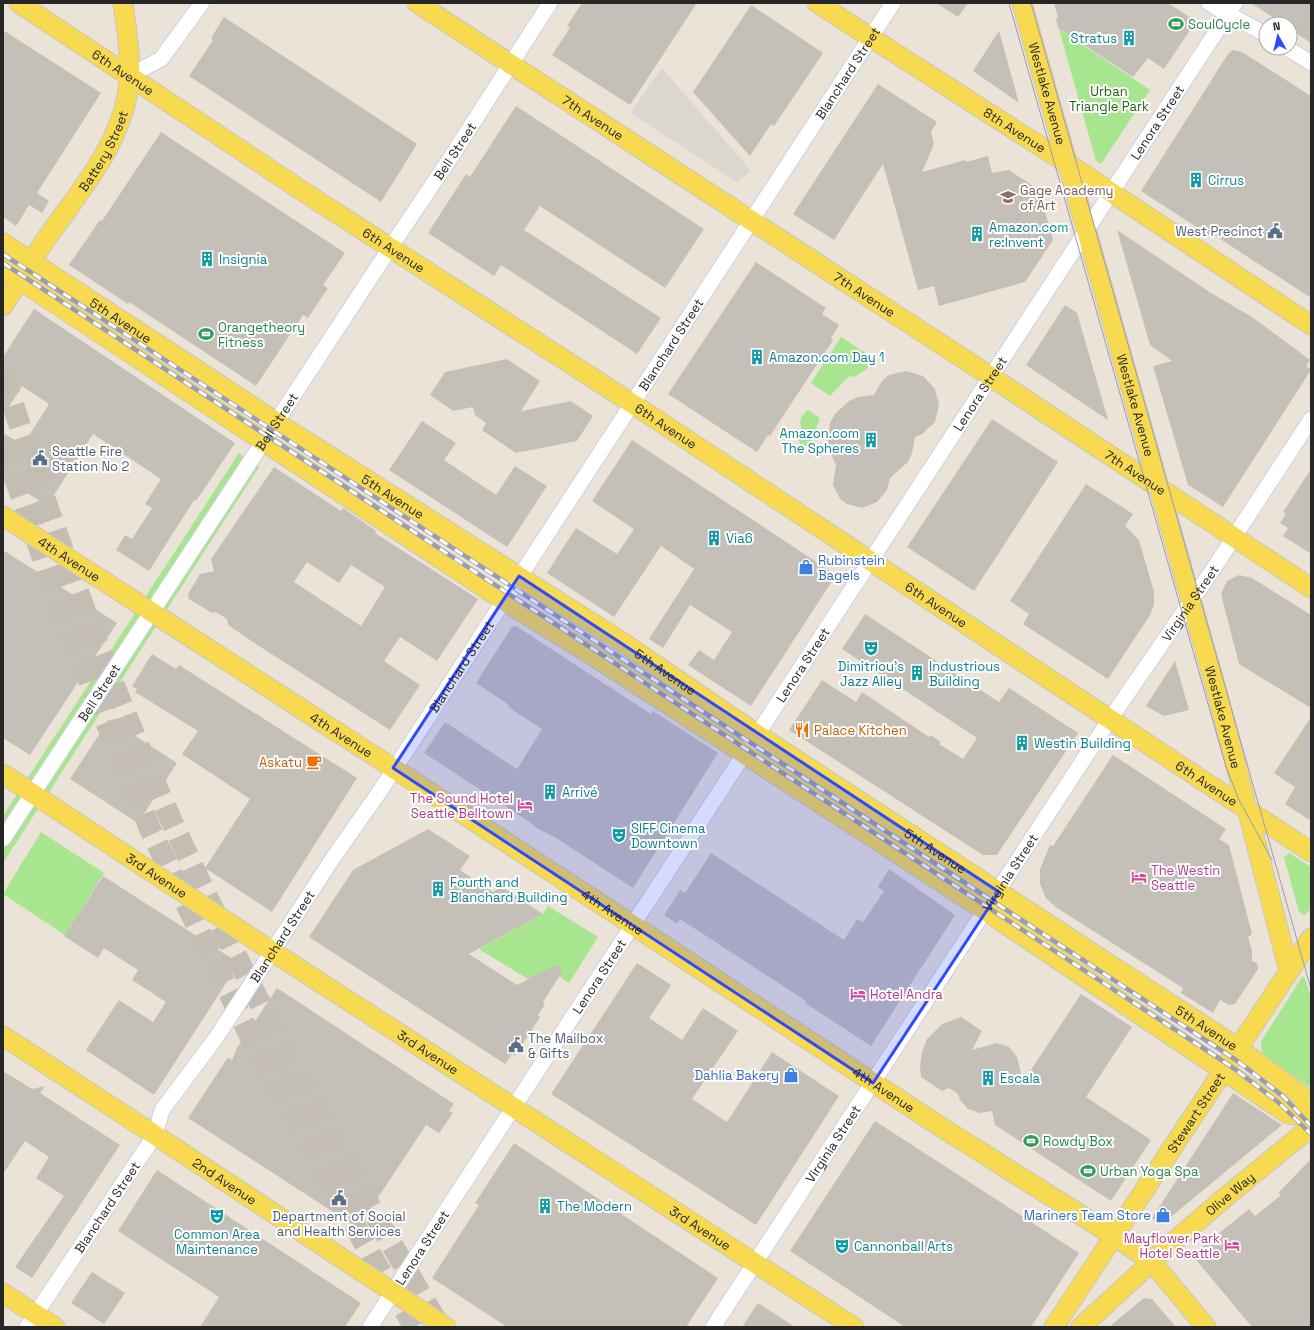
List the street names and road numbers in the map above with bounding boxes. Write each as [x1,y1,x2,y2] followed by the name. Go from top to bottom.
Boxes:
[812,24,884,123] street label: Blanchard Street
[1025,40,1070,147] street label: Westlake Avenue
[89,46,157,99] street label: 6th Avenue
[1127,82,1188,163] street label: Lenora Street
[559,92,627,144] street label: 7th Avenue
[980,104,1049,157] street label: 8th Avenue
[75,109,132,195] street label: Battery Street
[430,119,480,184] street label: Bell Street
[359,224,428,277] street label: 6th Avenue
[830,268,898,321] street label: 7th Avenue
[86,294,155,347] street label: 5th Avenue
[635,295,707,394] street label: Blanchard Street
[1113,352,1158,459] street label: Westlake Avenue
[950,353,1011,435] street label: Lenora Street
[252,390,302,454] street label: Bell Street
[631,400,700,453] street label: 6th Avenue
[1101,446,1169,499] street label: 7th Avenue
[358,471,427,523] street label: 5th Avenue
[35,533,104,586] street label: 4th Avenue
[1158,562,1223,645] street label: Virginia Street
[902,578,970,632] street label: 6th Avenue
[425,617,498,716] street label: Blanchard Street
[772,624,834,706] street label: Lenora Street
[631,645,699,699] street label: 5th Avenue
[74,661,124,725] street label: Bell Street
[1201,664,1244,771] street label: Westlake Avenue
[307,709,376,762] street label: 4th Avenue
[1172,757,1241,810] street label: 6th Avenue
[901,825,969,878] street label: 5th Avenue
[979,831,1042,915] street label: Virginia Street
[122,849,190,902] street label: 3rd Avenue
[578,886,647,939] street label: 4th Avenue
[246,887,319,986] street label: Blanchard Street
[569,936,630,1017] street label: Lenora Street
[1172,1002,1241,1055] street label: 5th Avenue
[394,1026,462,1079] street label: 3rd Avenue
[849,1063,918,1117] street label: 4th Avenue
[1163,1069,1229,1156] street label: Stewart Street
[802,1102,865,1186] street label: Virginia Street
[189,1154,260,1209] street label: 2nd Avenue
[71,1158,144,1257] street label: Blanchard Street
[1202,1169,1258,1220] street label: Olive Way
[666,1202,734,1254] street label: 3rd Avenue
[392,1207,453,1288] street label: Lenora Street

